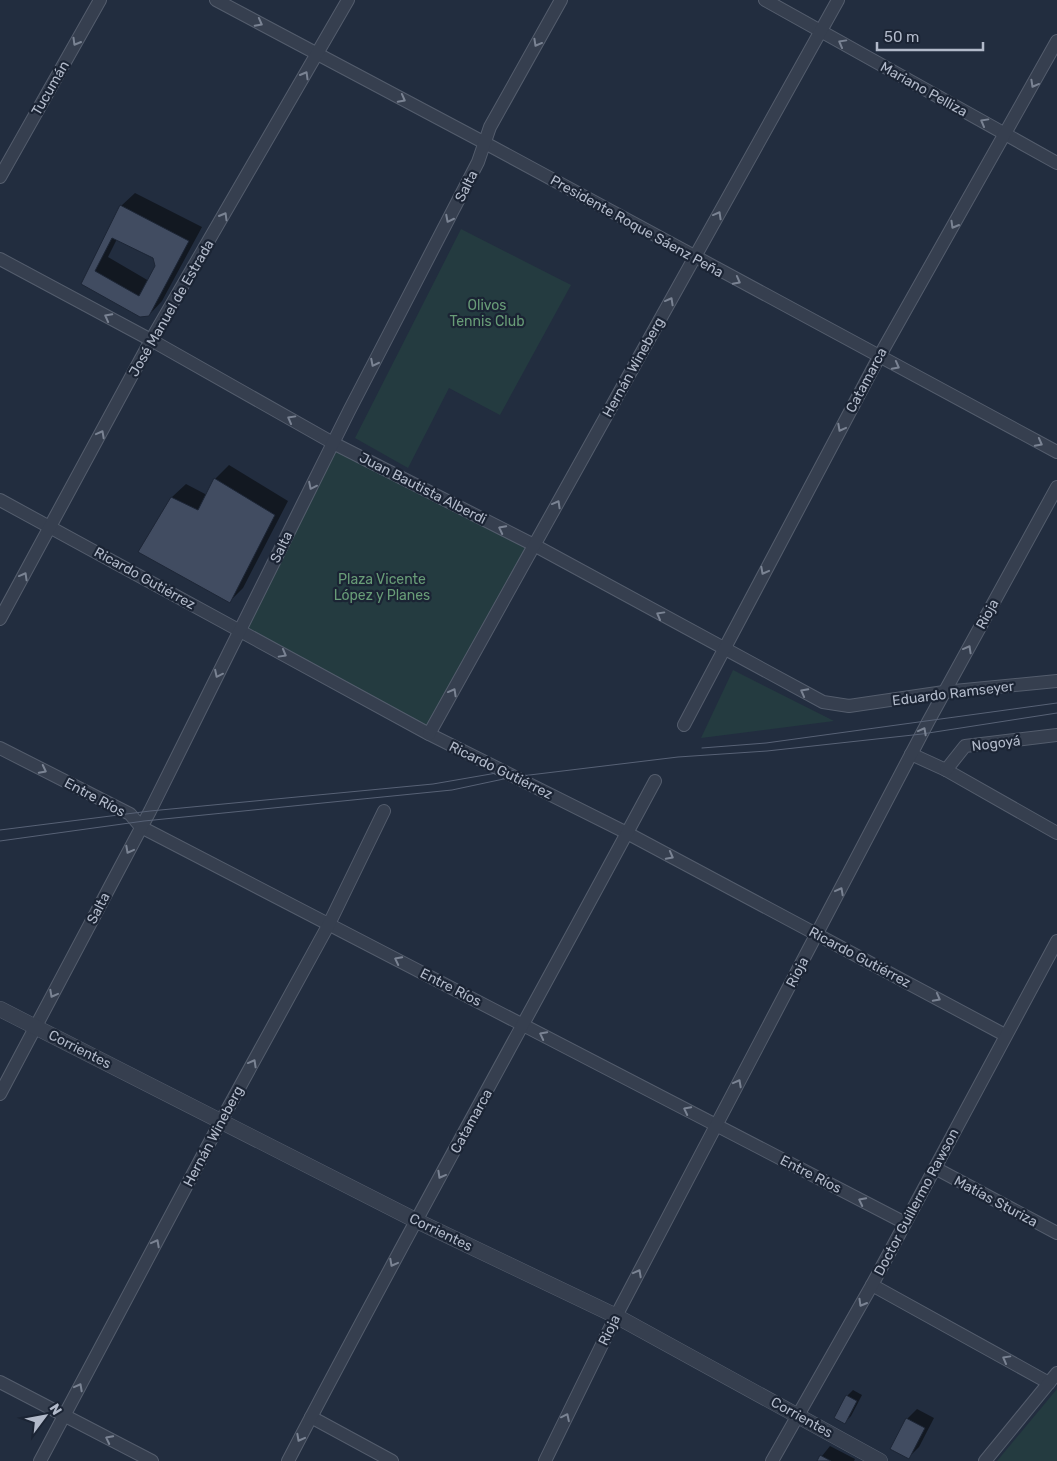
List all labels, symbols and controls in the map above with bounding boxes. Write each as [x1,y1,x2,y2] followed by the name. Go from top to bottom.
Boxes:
[253,17,262,27] one-way arrow
[877,20,983,52] scale bar
[884,28,919,46] text: 50 m
[72,37,82,46] one-way arrow
[534,37,544,46] one-way arrow
[838,39,847,49] one-way arrow
[28,58,73,119] street label: Tucumán
[877,58,970,120] street label: Mariano Pelliza
[299,72,309,81] one-way arrow
[1030,78,1040,87] one-way arrow
[397,93,406,103] one-way arrow
[980,118,989,128] one-way arrow
[451,168,482,205] street label: Salta
[547,172,726,281] street label: Presidente Roque Sáenz Peña
[712,211,722,220] one-way arrow
[217,212,227,221] one-way arrow
[445,213,455,222] one-way arrow
[950,220,960,229] one-way arrow
[125,237,218,380] street label: José Manuel de Estrada
[732,275,741,285] one-way arrow
[449,297,525,330] park label: Olivos Tennis Club
[664,297,674,306] one-way arrow
[104,313,113,323] one-way arrow
[599,314,668,420] street label: Hernán Wineberg
[842,345,891,416] street label: Catamarca
[370,358,380,367] one-way arrow
[891,360,900,370] one-way arrow
[287,415,296,425] one-way arrow
[837,423,847,432] one-way arrow
[95,430,105,439] one-way arrow
[1034,437,1043,447] one-way arrow
[356,449,489,528] street label: Juan Bautista Alberdi
[307,481,318,490] one-way arrow
[551,500,561,509] one-way arrow
[499,525,508,535] one-way arrow
[267,529,296,566] street label: Salta
[91,544,198,613] street label: Ricardo Gutiérrez
[760,566,770,575] one-way arrow
[334,571,430,604] park label: Plaza Vicente López y Planes
[18,573,28,582] one-way arrow
[972,596,1003,632] street label: Rioja
[657,611,666,621] one-way arrow
[962,645,972,654] one-way arrow
[277,648,286,658] one-way arrow
[214,669,224,678] one-way arrow
[891,678,1016,709] street label: Eduardo Ramseyer
[447,688,457,697] one-way arrow
[800,688,809,698] one-way arrow
[917,728,927,737] one-way arrow
[971,732,1021,755] street label: Nogoyá
[446,738,555,803] street label: Ricardo Gutiérrez
[38,764,47,774] one-way arrow
[61,774,128,821] street label: Entre Ríos
[125,845,135,854] one-way arrow
[665,850,674,860] one-way arrow
[833,887,843,896] one-way arrow
[83,890,114,927] street label: Salta
[806,923,914,991] street label: Ricardo Gutiérrez
[782,954,812,990] street label: Rioja
[395,956,404,966] one-way arrow
[417,965,484,1010] street label: Entre Ríos
[49,989,59,998] one-way arrow
[932,992,941,1002] one-way arrow
[46,1026,114,1072] street label: Corrientes
[539,1031,548,1041] one-way arrow
[246,1059,256,1068] one-way arrow
[732,1079,742,1088] one-way arrow
[180,1083,247,1190] street label: Hernán Wineberg
[447,1086,496,1156] street label: Catamarca
[683,1106,692,1116] one-way arrow
[870,1126,962,1279] street label: Doctor Guillermo Rawson
[777,1152,844,1197] street label: Entre Ríos
[437,1169,447,1178] one-way arrow
[951,1172,1040,1231] street label: Matías Sturiza
[858,1197,867,1207] one-way arrow
[406,1210,475,1255] street label: Corrientes
[149,1240,159,1249] one-way arrow
[389,1258,399,1267] one-way arrow
[632,1269,642,1278] one-way arrow
[858,1298,868,1307] one-way arrow
[595,1312,624,1348] street label: Rioja
[1003,1355,1012,1365] one-way arrow
[73,1383,83,1392] one-way arrow
[20,1391,70,1441] north arrow
[768,1394,836,1441] street label: Corrientes
[46,1401,65,1418] text: N
[560,1413,571,1422] one-way arrow
[296,1432,306,1441] one-way arrow
[105,1435,114,1445] one-way arrow

